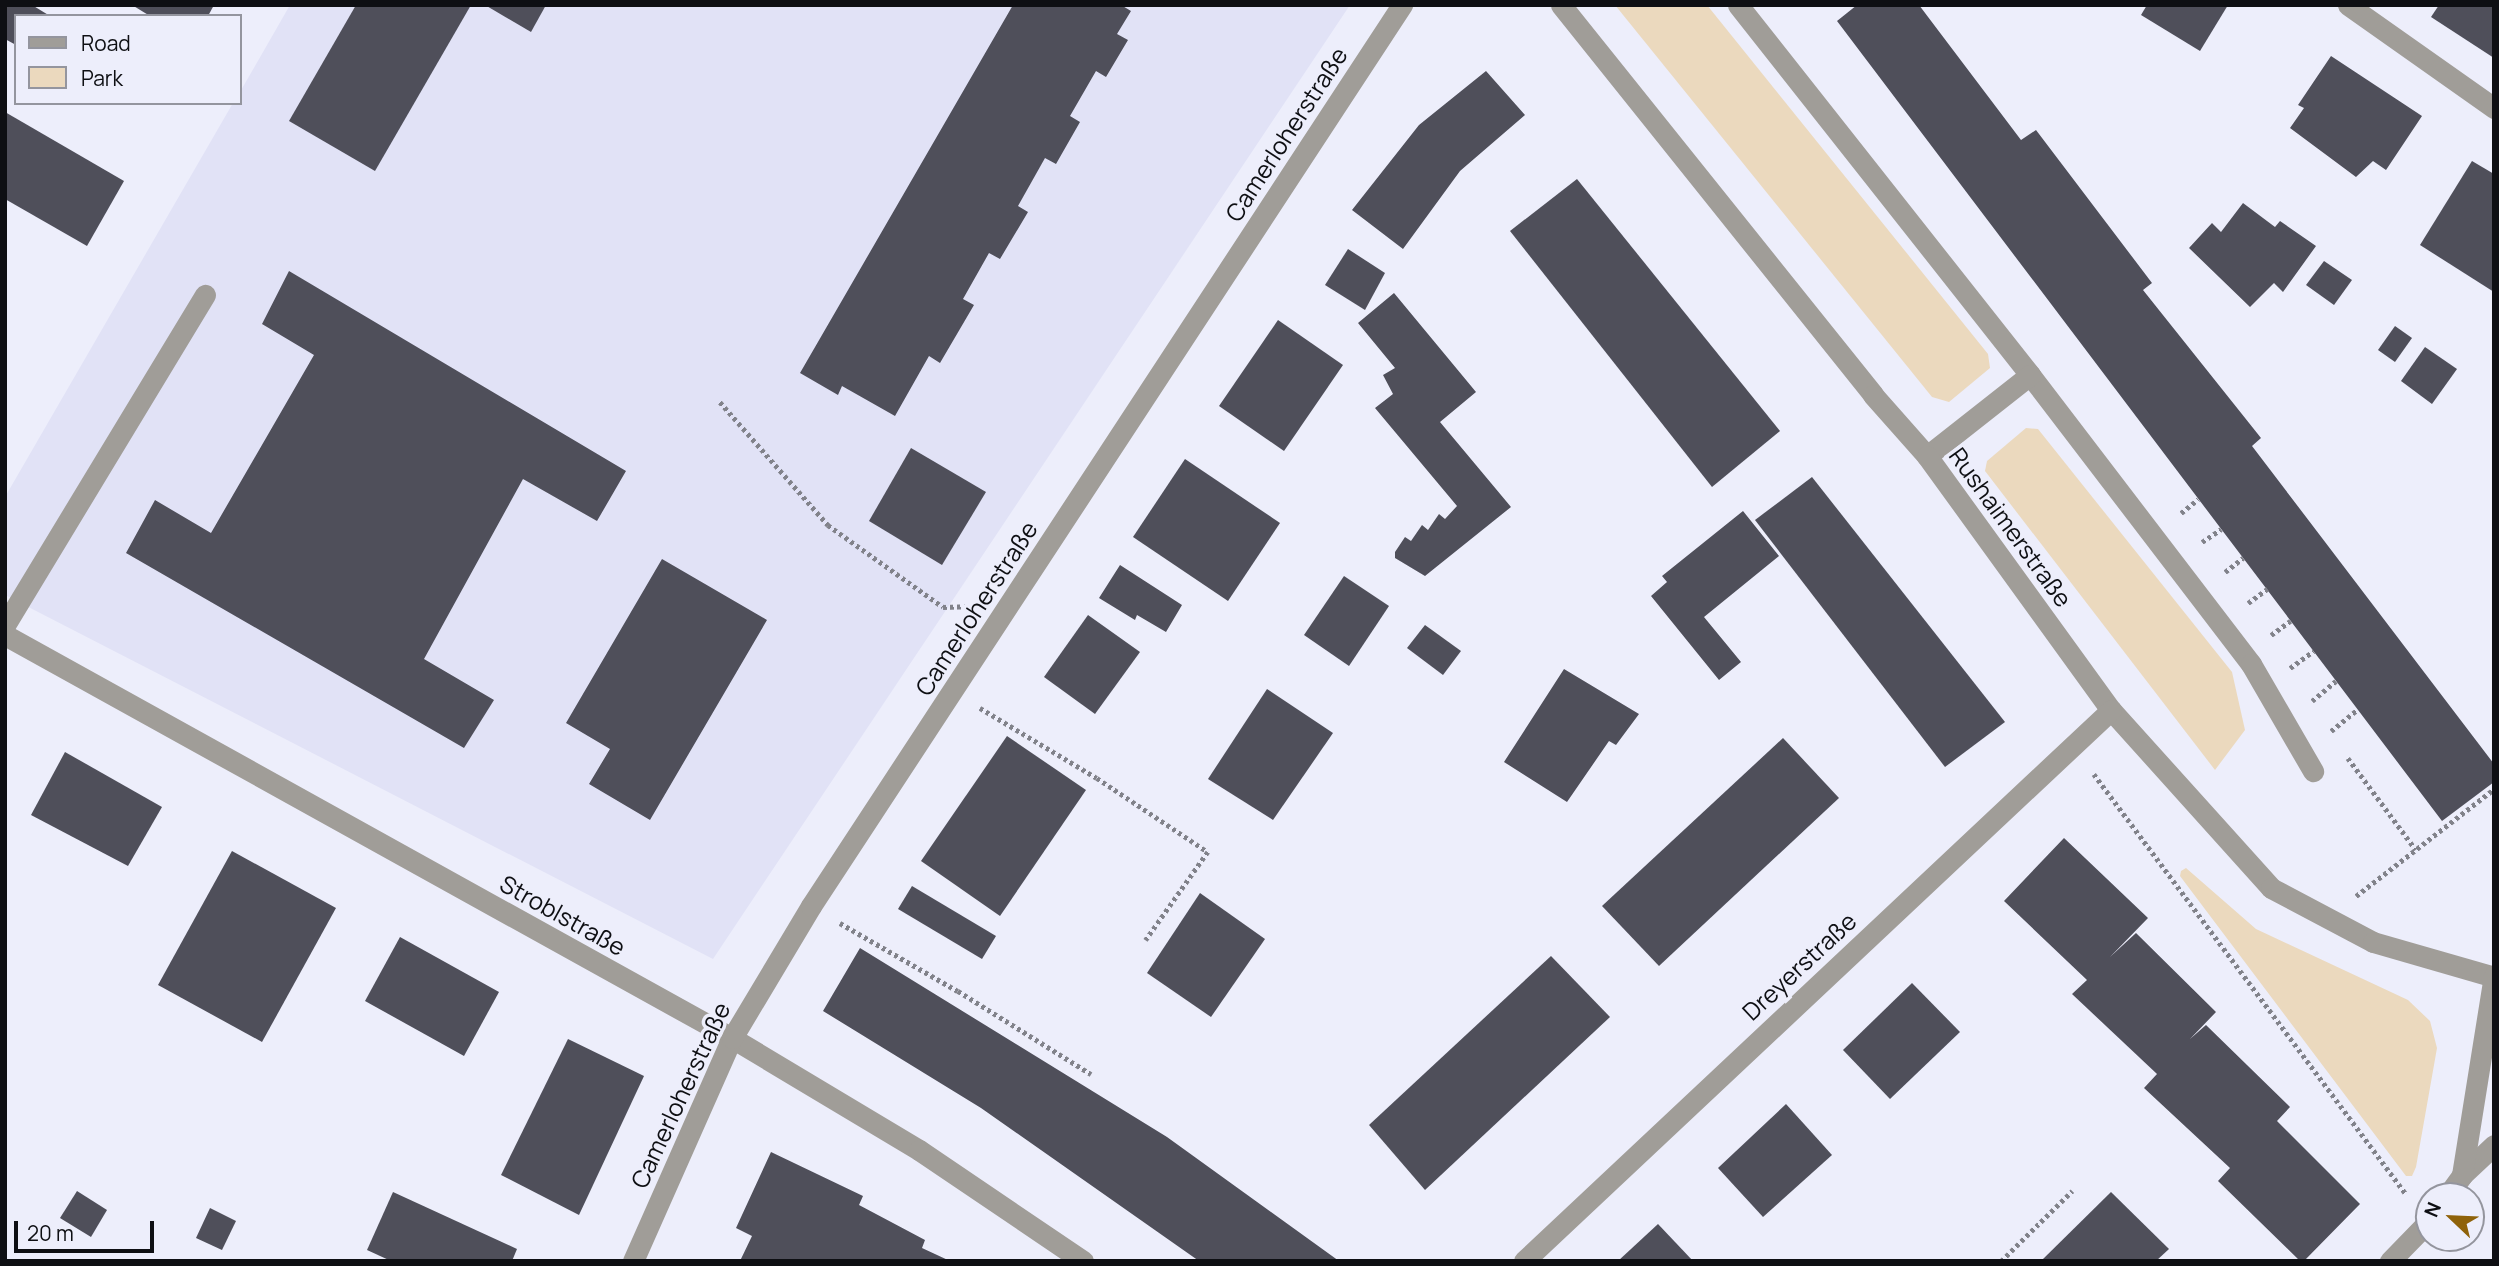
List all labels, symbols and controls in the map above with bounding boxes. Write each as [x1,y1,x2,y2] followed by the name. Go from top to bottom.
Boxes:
[14,14,242,105] legend
[81,29,131,57] text: Road
[1219,42,1353,226] street label: Camerloherstraße
[81,64,123,92] text: Park
[1944,442,2078,612] street label: Rushaimerstraße
[909,516,1043,700] street label: Camerloherstraße
[495,869,631,961] street label: Stroblstraße
[1736,906,1862,1026] street label: Dreyerstraße
[624,997,736,1193] street label: Camerloherstraße
[2415,1182,2485,1252] north arrow
[2418,1198,2447,1221] text: N
[18,1206,158,1250] scale bar
[27,1219,74,1247] text: 20 m

